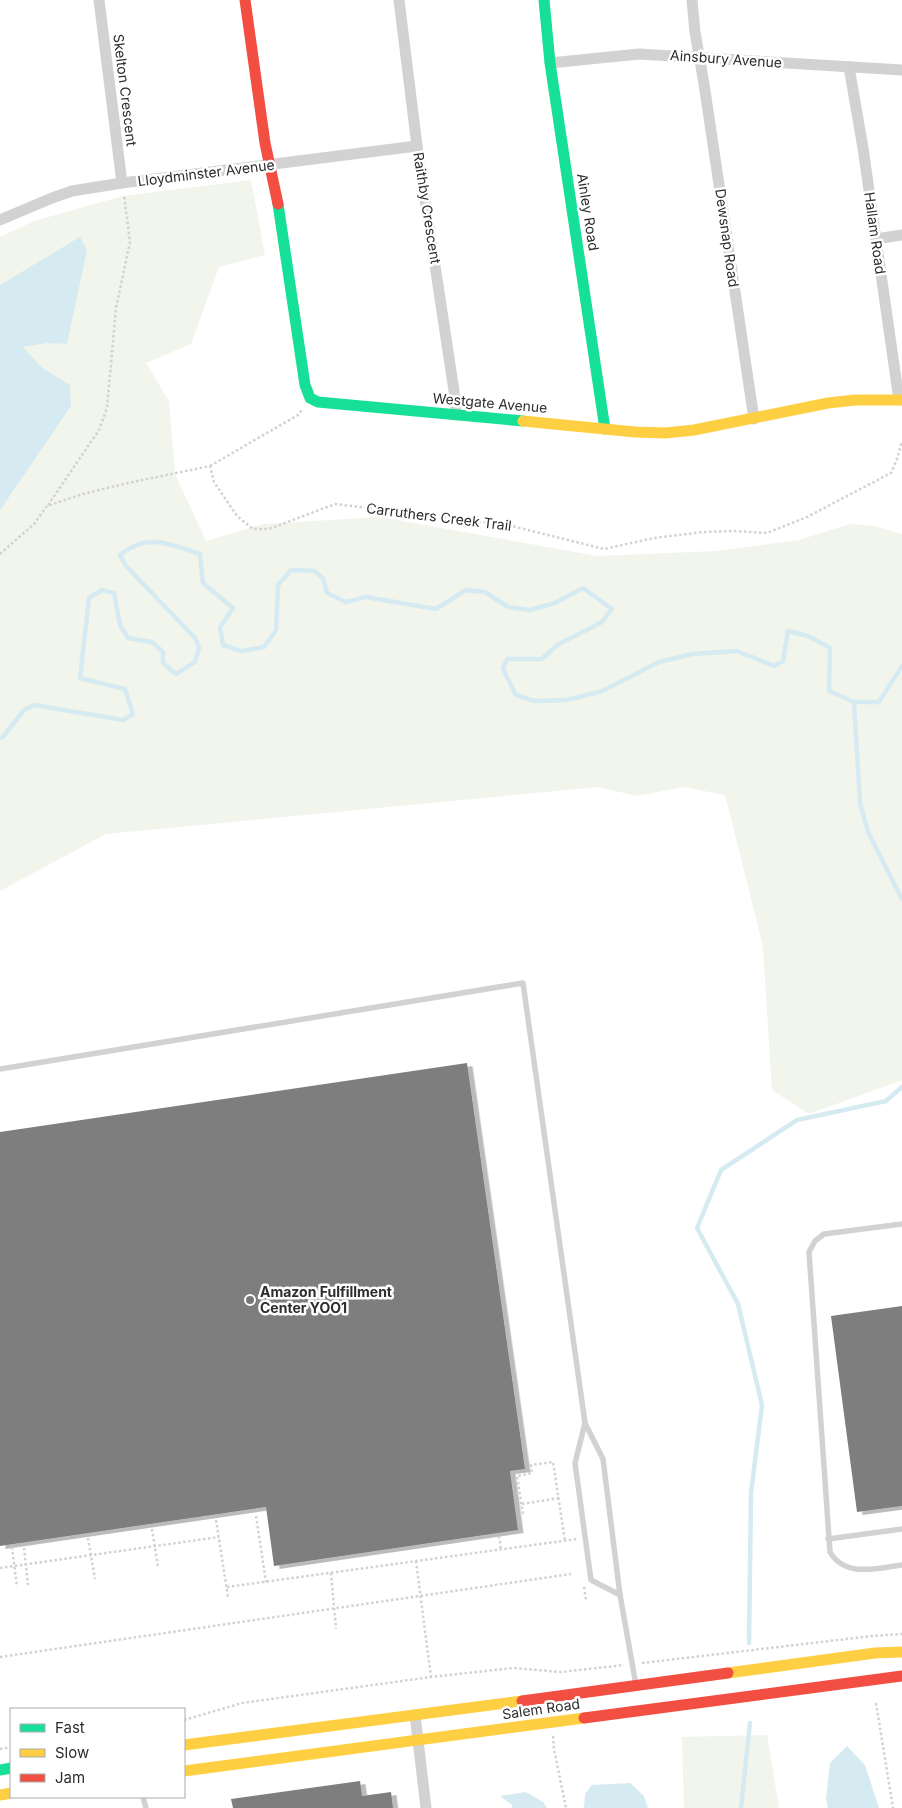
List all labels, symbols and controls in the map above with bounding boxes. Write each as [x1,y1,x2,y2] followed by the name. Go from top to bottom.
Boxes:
[110,33,141,147] street label: Skelton Crescent
[670,46,783,71] street label: Ainsbury Avenue
[410,151,445,265] street label: Raithby Crescent
[136,156,275,189] street label: Lloydminster Avenue
[574,172,603,252] street label: Ainley Road
[712,188,743,288] street label: Dewsnap Road
[861,191,890,275] street label: Hallam Road
[432,389,548,416] street label: Westgate Avenue
[366,499,513,534] street label: Carruthers Creek Trail
[260,1283,392,1316] place label: Amazon Fulfillment Center YOO1
[244,1294,256,1306] marker: Amazon Fulfillment Center YOO1
[501,1695,581,1722] street label: Salem Road
[10,1708,185,1798] legend
[55,1718,85,1737] text: Fast
[55,1743,89,1762] text: Slow
[55,1768,85,1787] text: Jam

